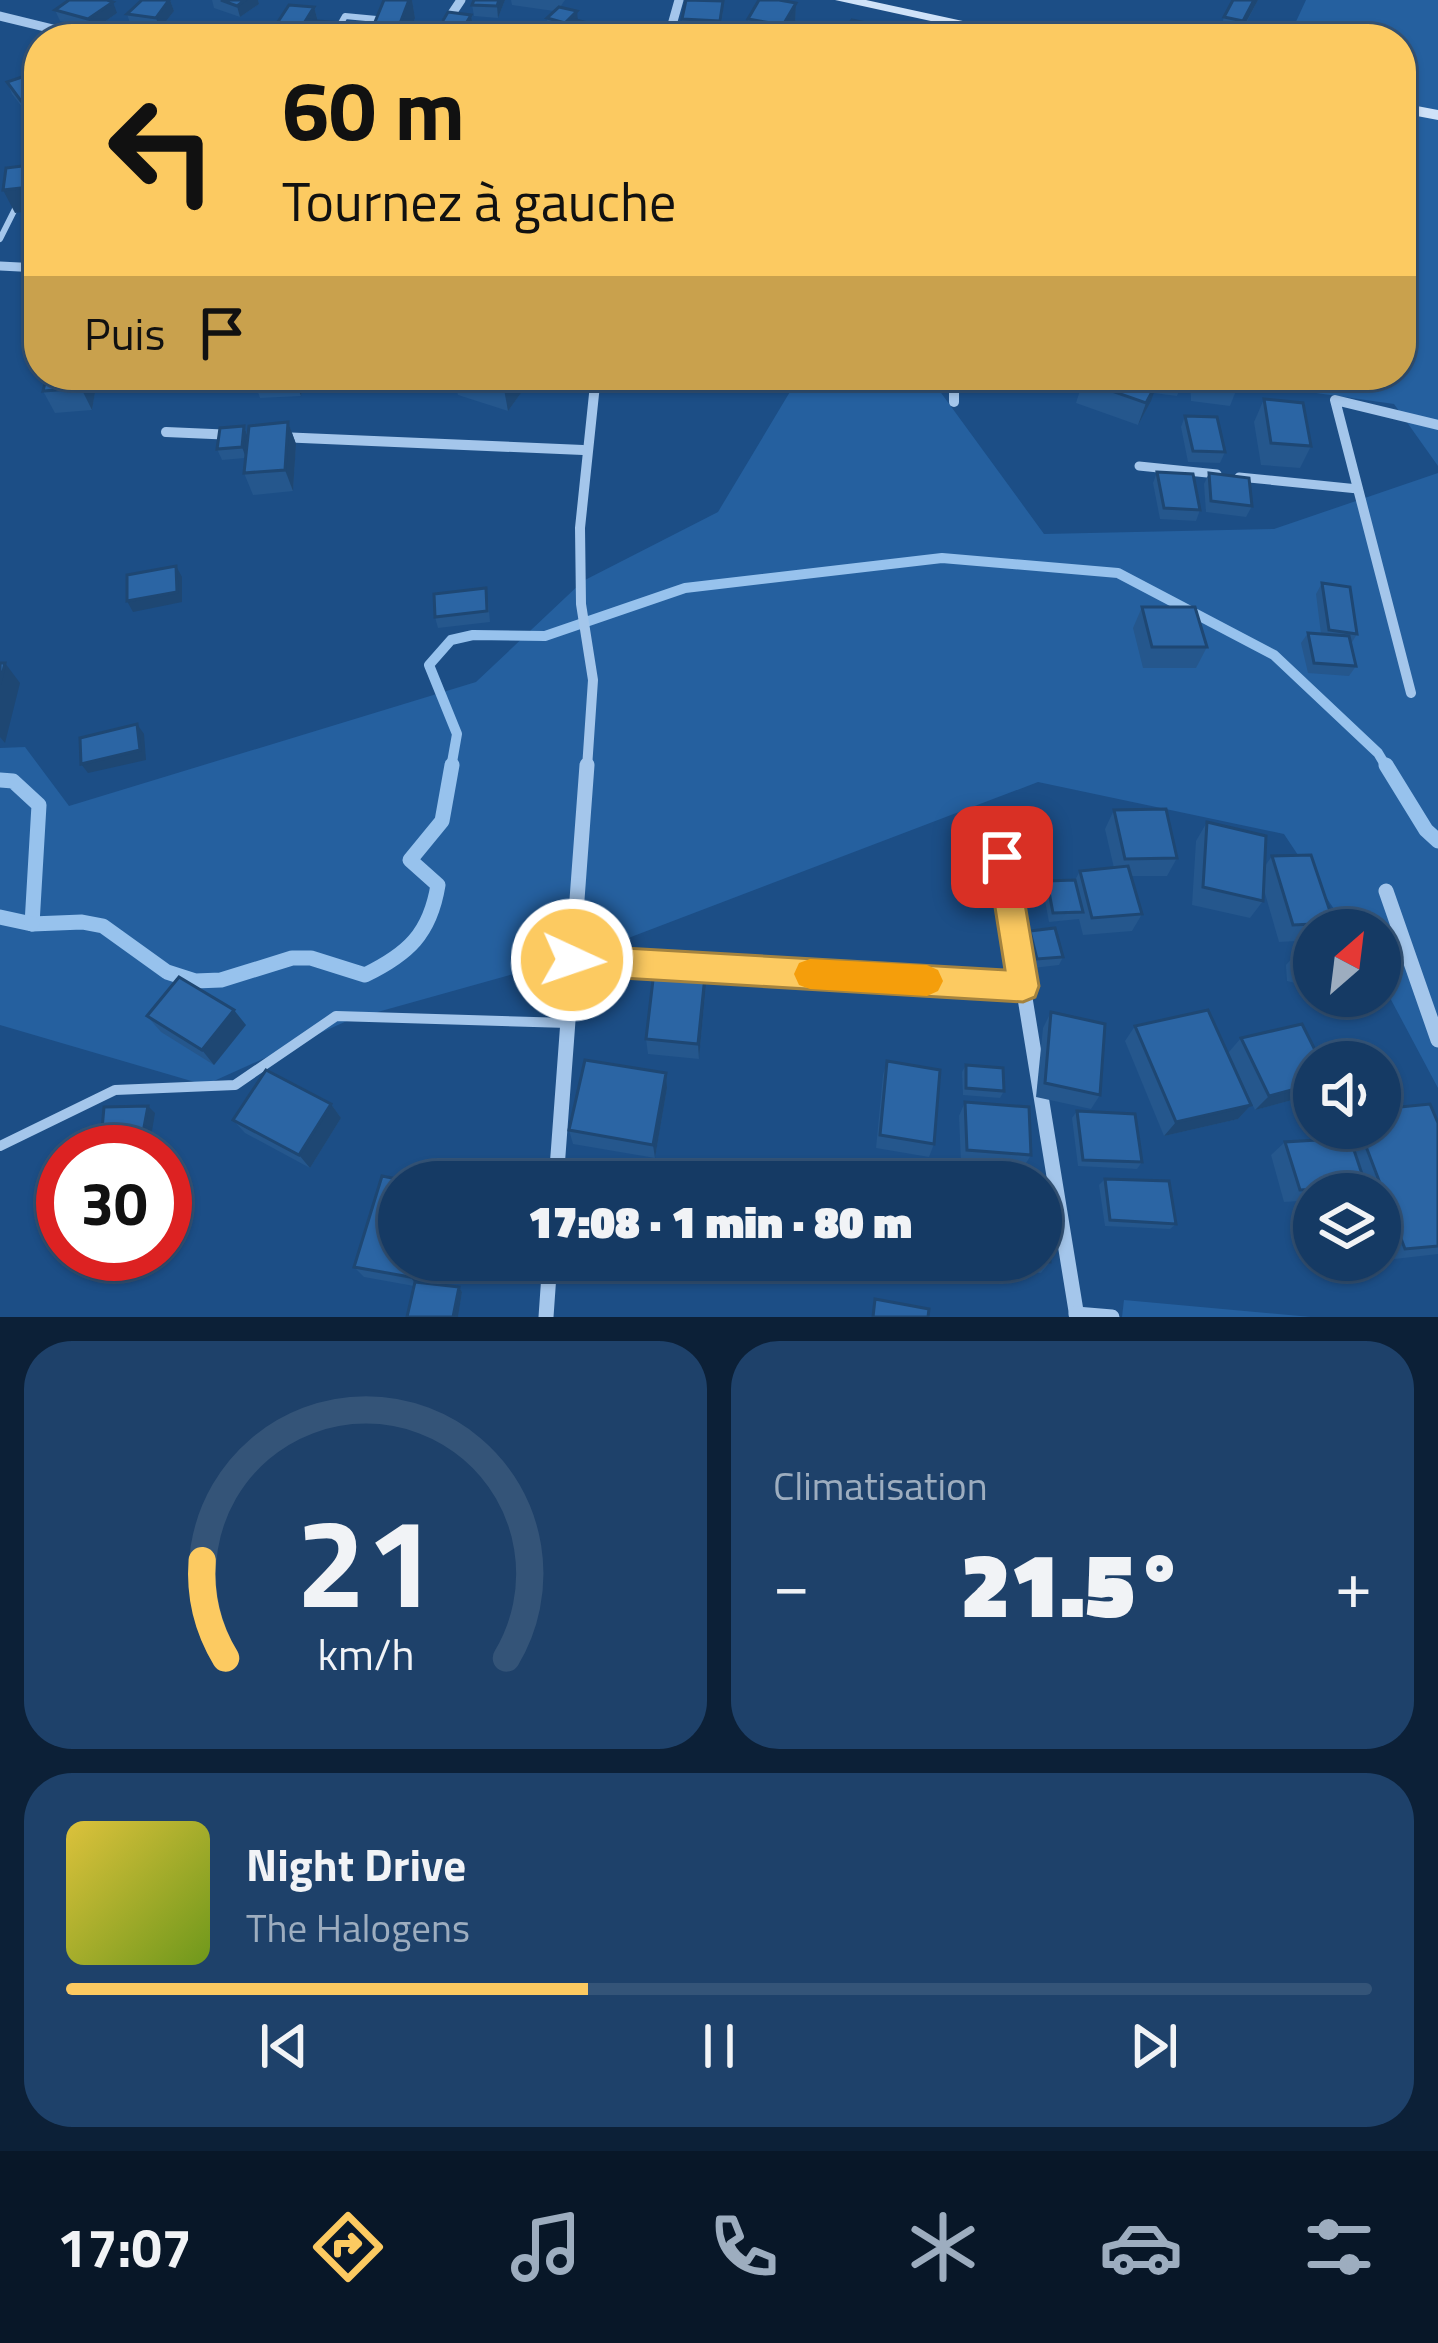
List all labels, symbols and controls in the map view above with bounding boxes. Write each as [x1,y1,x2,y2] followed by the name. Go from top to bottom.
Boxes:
[282,45,465,173] text: 60 m
[84,72,240,228] icon: left
[282,160,676,242] text: Tournez à gauche
[84,299,165,367] text: Puis
[189,300,255,366] icon: arrive
[951,806,1053,908] pin
[969,824,1035,890] icon: arrive
[509,897,635,1023] position arrow
[1293,909,1401,1017] north arrow
[1293,909,1401,1281] map controls
[1293,1041,1401,1149] button: sound
[36,1125,192,1281] speed limit sign: 30
[1293,1173,1401,1281] button: layers
[528,1187,912,1255] text: 17:08 · 1 min · 80 m
[773,1456,988,1515] text: Climatisation
[296,1466,435,1655] text: 21
[961,1515,1184,1652] text: 21.5°
[773,1533,810,1634] text: −
[1335,1533,1372,1634] text: +
[317,1621,414,1687] text: km/h
[246,1830,466,1898] text: Night Drive
[246,1898,470,1957] text: The Halogens
[251,2013,317,2079] icon: previous
[686,2013,752,2079] icon: pause
[1121,2013,1187,2079] icon: next
[306,2205,390,2289] icon: directions
[504,2205,588,2289] icon: music
[702,2205,786,2289] icon: phone
[901,2205,985,2289] icon: climate
[1099,2205,1183,2289] icon: car
[1297,2205,1381,2289] icon: filters
[57,2206,192,2288] text: 17:07

